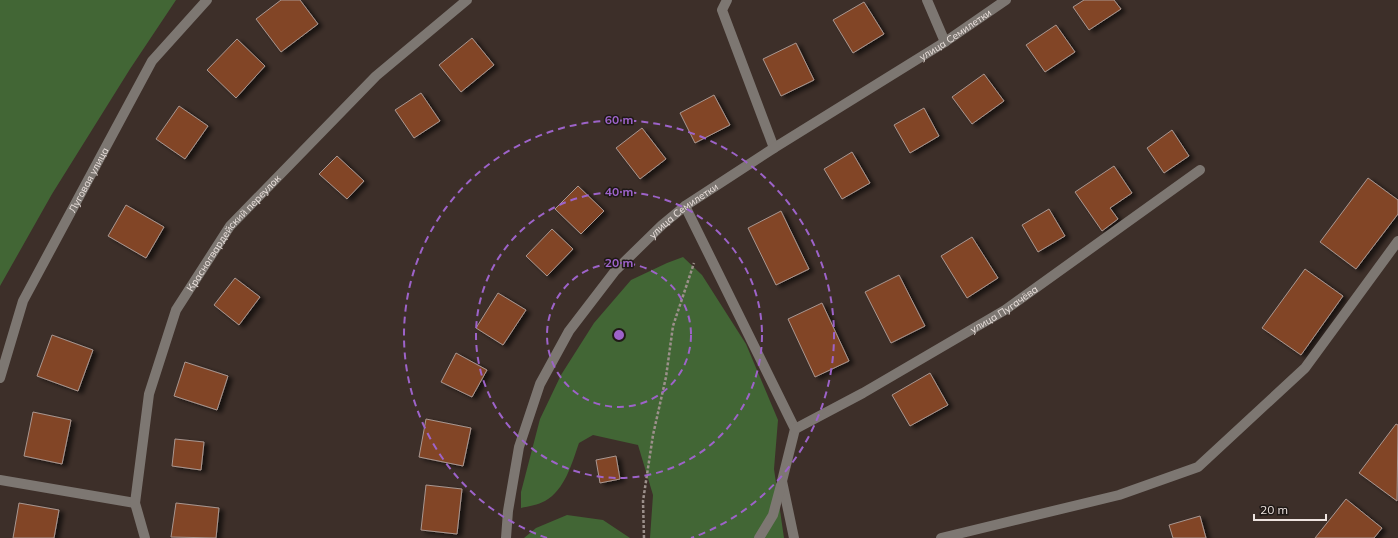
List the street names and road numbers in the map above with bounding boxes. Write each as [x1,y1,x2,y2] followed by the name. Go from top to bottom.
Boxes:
[916,6,994,63] street label: улица Семилетки
[65,145,111,215] street label: Луговая улица
[183,171,284,294] street label: Красногвардейский переулок
[646,180,720,241] street label: улица Семилетки
[968,282,1040,336] street label: улица Пугачёва

